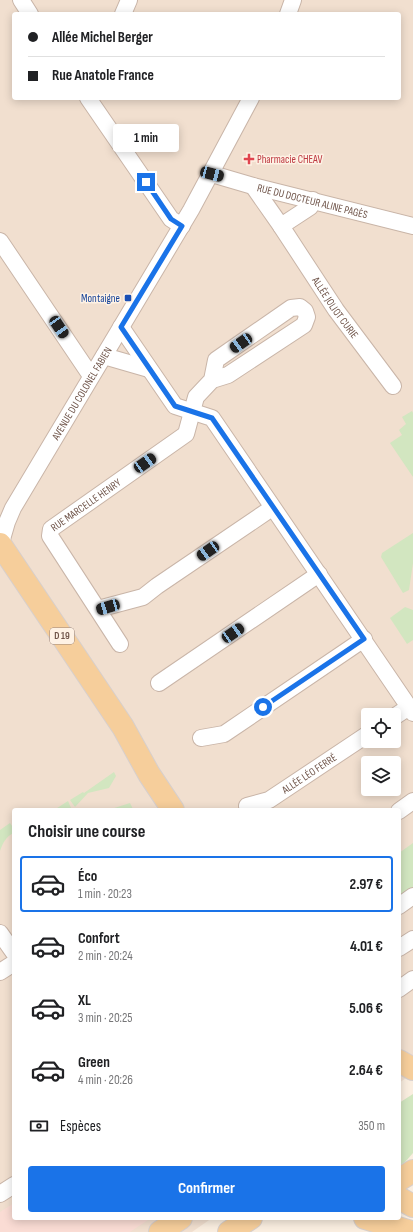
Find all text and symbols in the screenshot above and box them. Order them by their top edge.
text: Allée Michel Berger [52,28,153,47]
text: Rue Anatole France [52,66,154,85]
callout: 1 min [113,124,179,152]
text: 1 min [134,130,158,146]
place label: Pharmacie CHEAV [257,153,322,166]
marker: Pharmacie CHEAV [244,154,254,164]
car [199,165,225,183]
route end [137,173,155,191]
street label: RUE DU DOCTEUR ALINE PAGÈS [256,181,369,221]
street label: ALLÉE JOLIOT CURIE [309,274,361,341]
place label: Montaigne [81,292,120,305]
marker: Montaigne [123,293,133,303]
car [47,314,71,340]
car [228,331,254,355]
street label: AVENUE DU COLONEL FABIEN [48,344,114,443]
car [132,451,158,475]
street label: RUE MARCELLE HENRY [48,475,123,534]
car [195,539,221,563]
car [95,598,121,616]
car [220,621,246,645]
road number: D 19 [50,628,74,644]
route start [254,698,272,716]
map controls [361,708,401,796]
button: locate [361,708,401,748]
street label: ALLÉE LÉO FERRÉ [278,750,339,797]
button: layers [361,756,401,796]
text: Choisir une course [28,821,145,842]
icon: car [30,866,66,902]
text: Éco [78,867,97,886]
text: 2.97 € [350,875,383,894]
text: 1 min · 20:23 [78,886,132,902]
icon: car [30,928,66,964]
text: Confort [78,929,120,948]
text: 4.01 € [350,937,383,956]
text: 2 min · 20:24 [78,948,133,964]
icon: car [30,990,66,1026]
text: XL [78,991,91,1010]
text: 5.06 € [349,999,383,1018]
text: 3 min · 20:25 [78,1010,133,1026]
icon: car [30,1052,66,1088]
text: Green [78,1053,110,1072]
text: 2.64 € [349,1061,383,1080]
text: 4 min · 20:26 [78,1072,133,1088]
icon: cash [28,1115,50,1137]
text: Espèces [60,1117,101,1136]
text: 350 m [358,1118,385,1134]
button: Confirmer [28,1166,385,1212]

